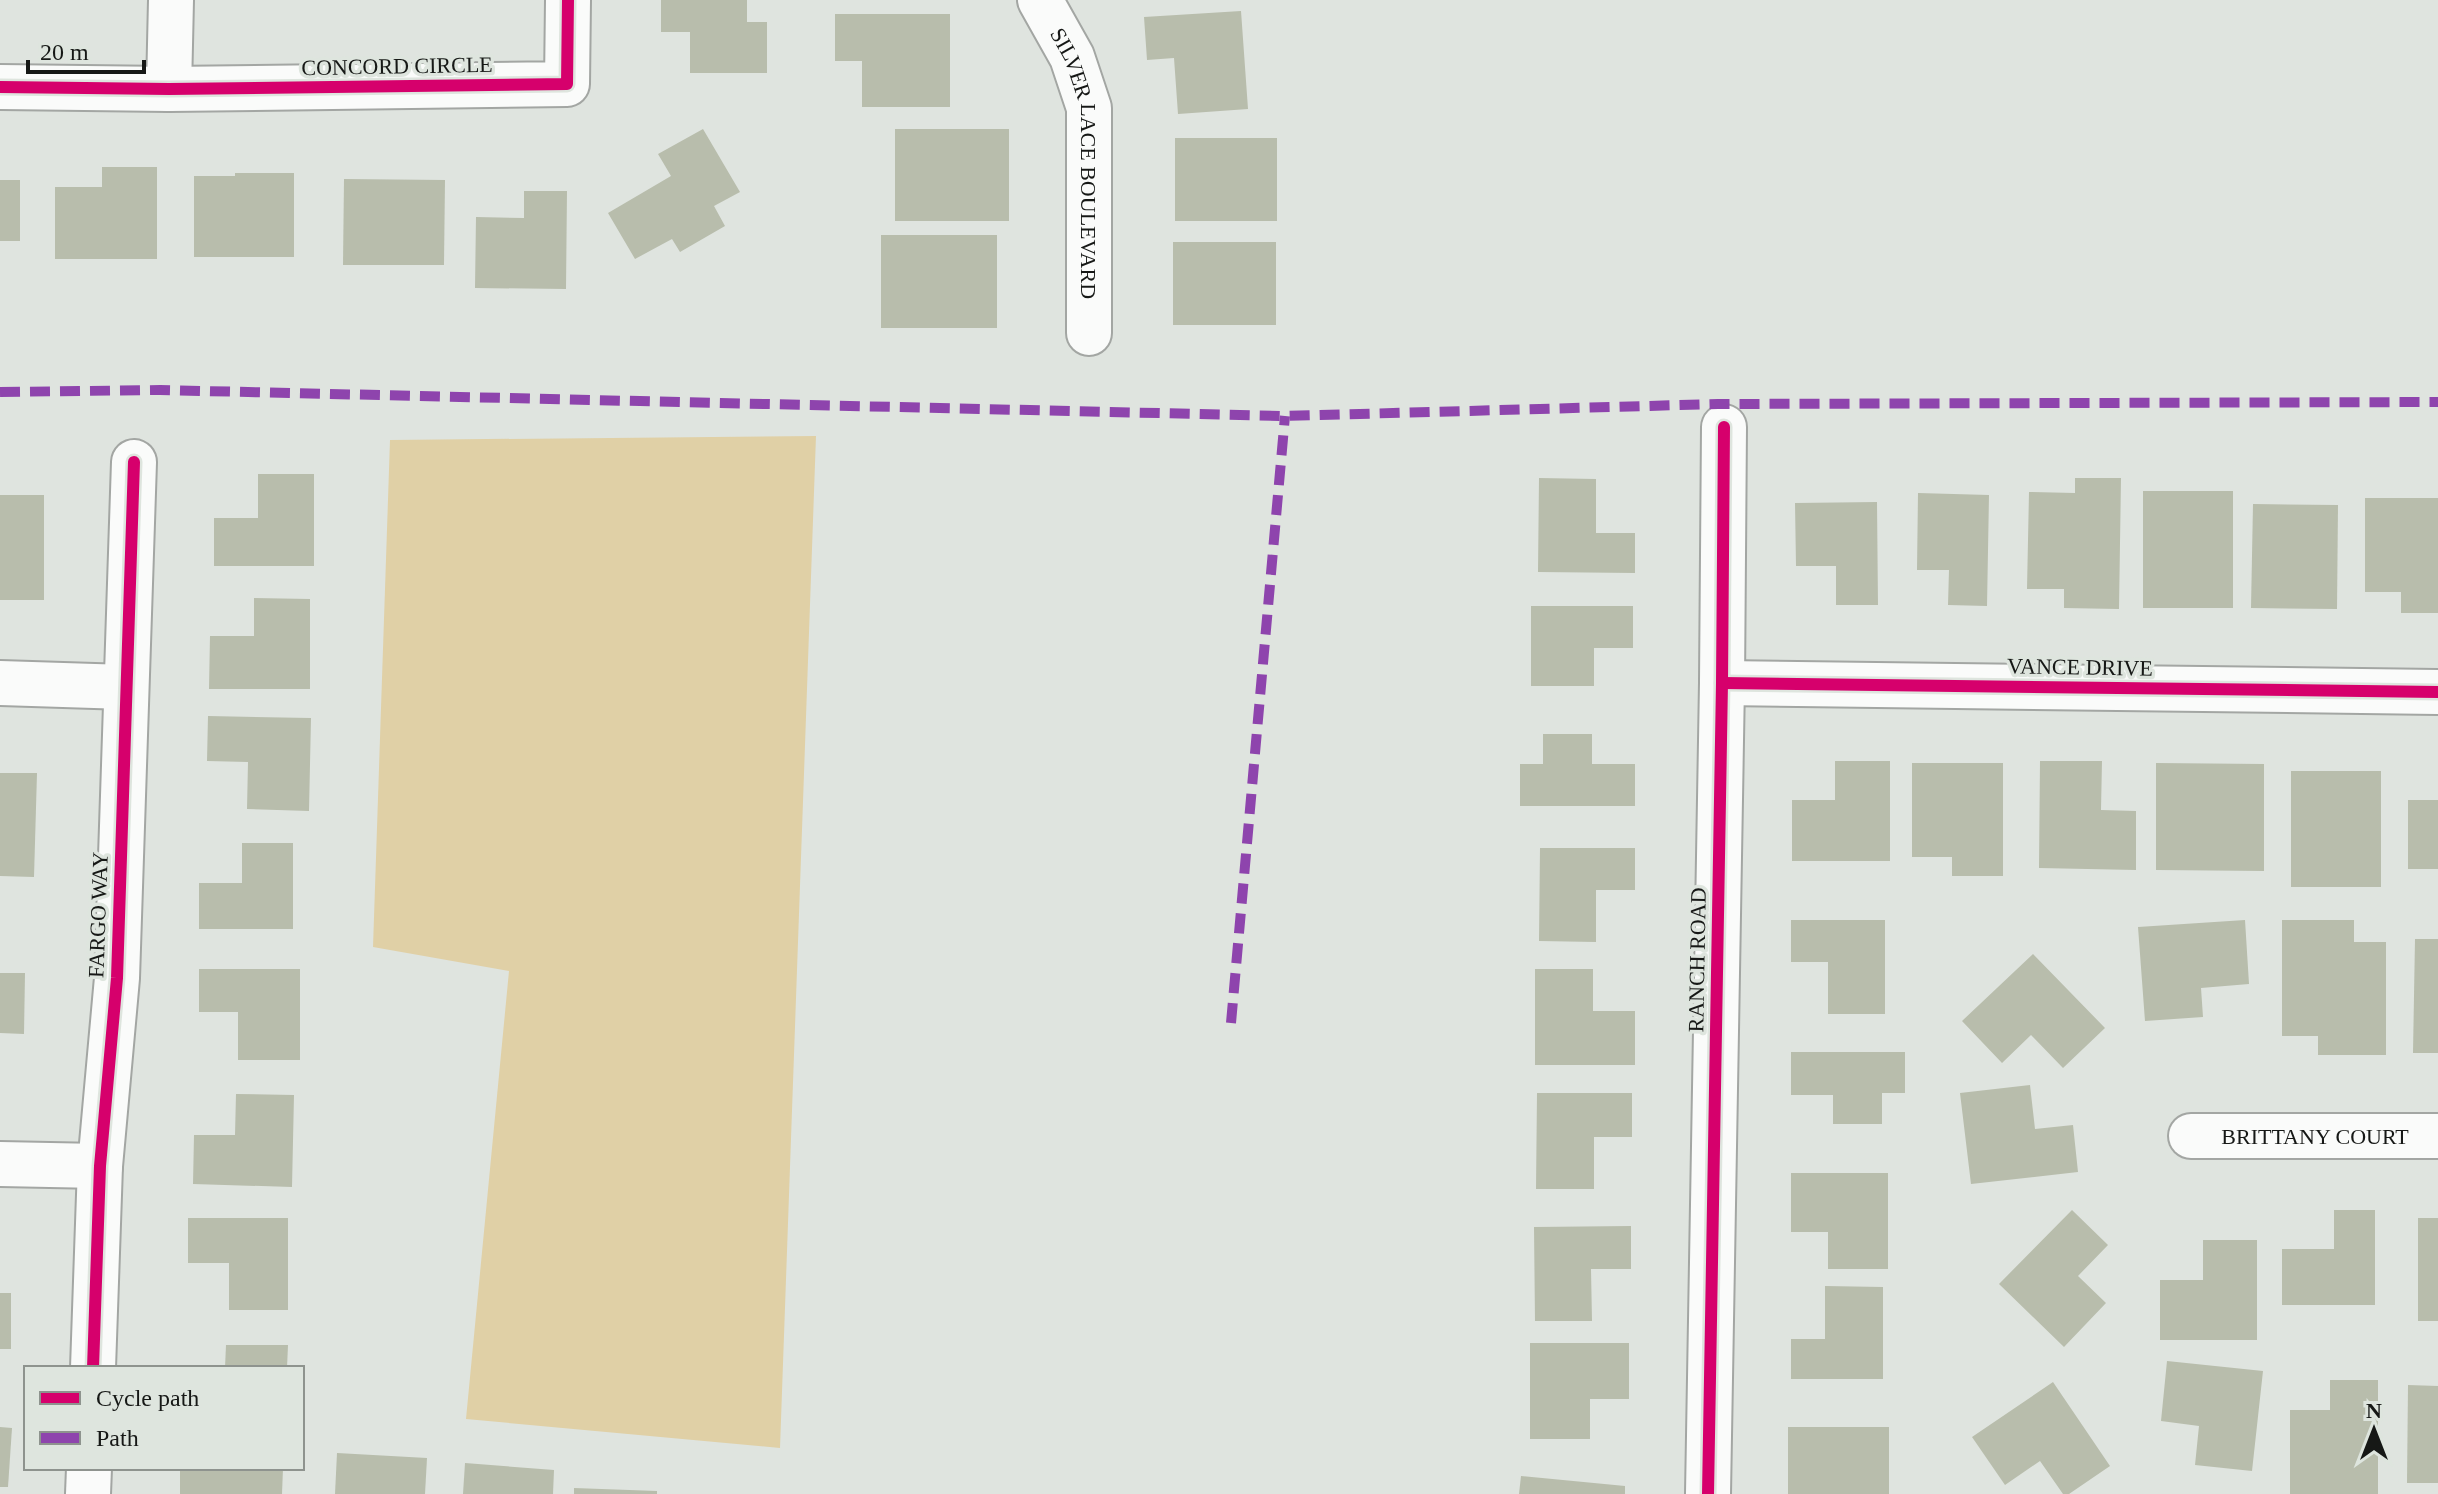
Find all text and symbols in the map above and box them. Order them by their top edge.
street label: SILVER LACE BOULEVARD [1046,23,1102,299]
scale bar [28,24,144,74]
text: 20 m [40,39,89,65]
street label: CONCORD CIRCLE [301,52,493,80]
street label: VANCE DRIVE [2007,653,2153,681]
street label: FARGO WAY [83,851,113,978]
street label: RANCH ROAD [1683,887,1711,1033]
street label: BRITTANY COURT [2221,1124,2409,1149]
legend [24,1366,304,1470]
text: Cycle path [96,1385,199,1411]
north arrow [2334,1390,2414,1470]
text: N [2366,1398,2382,1423]
text: Path [96,1425,139,1451]

